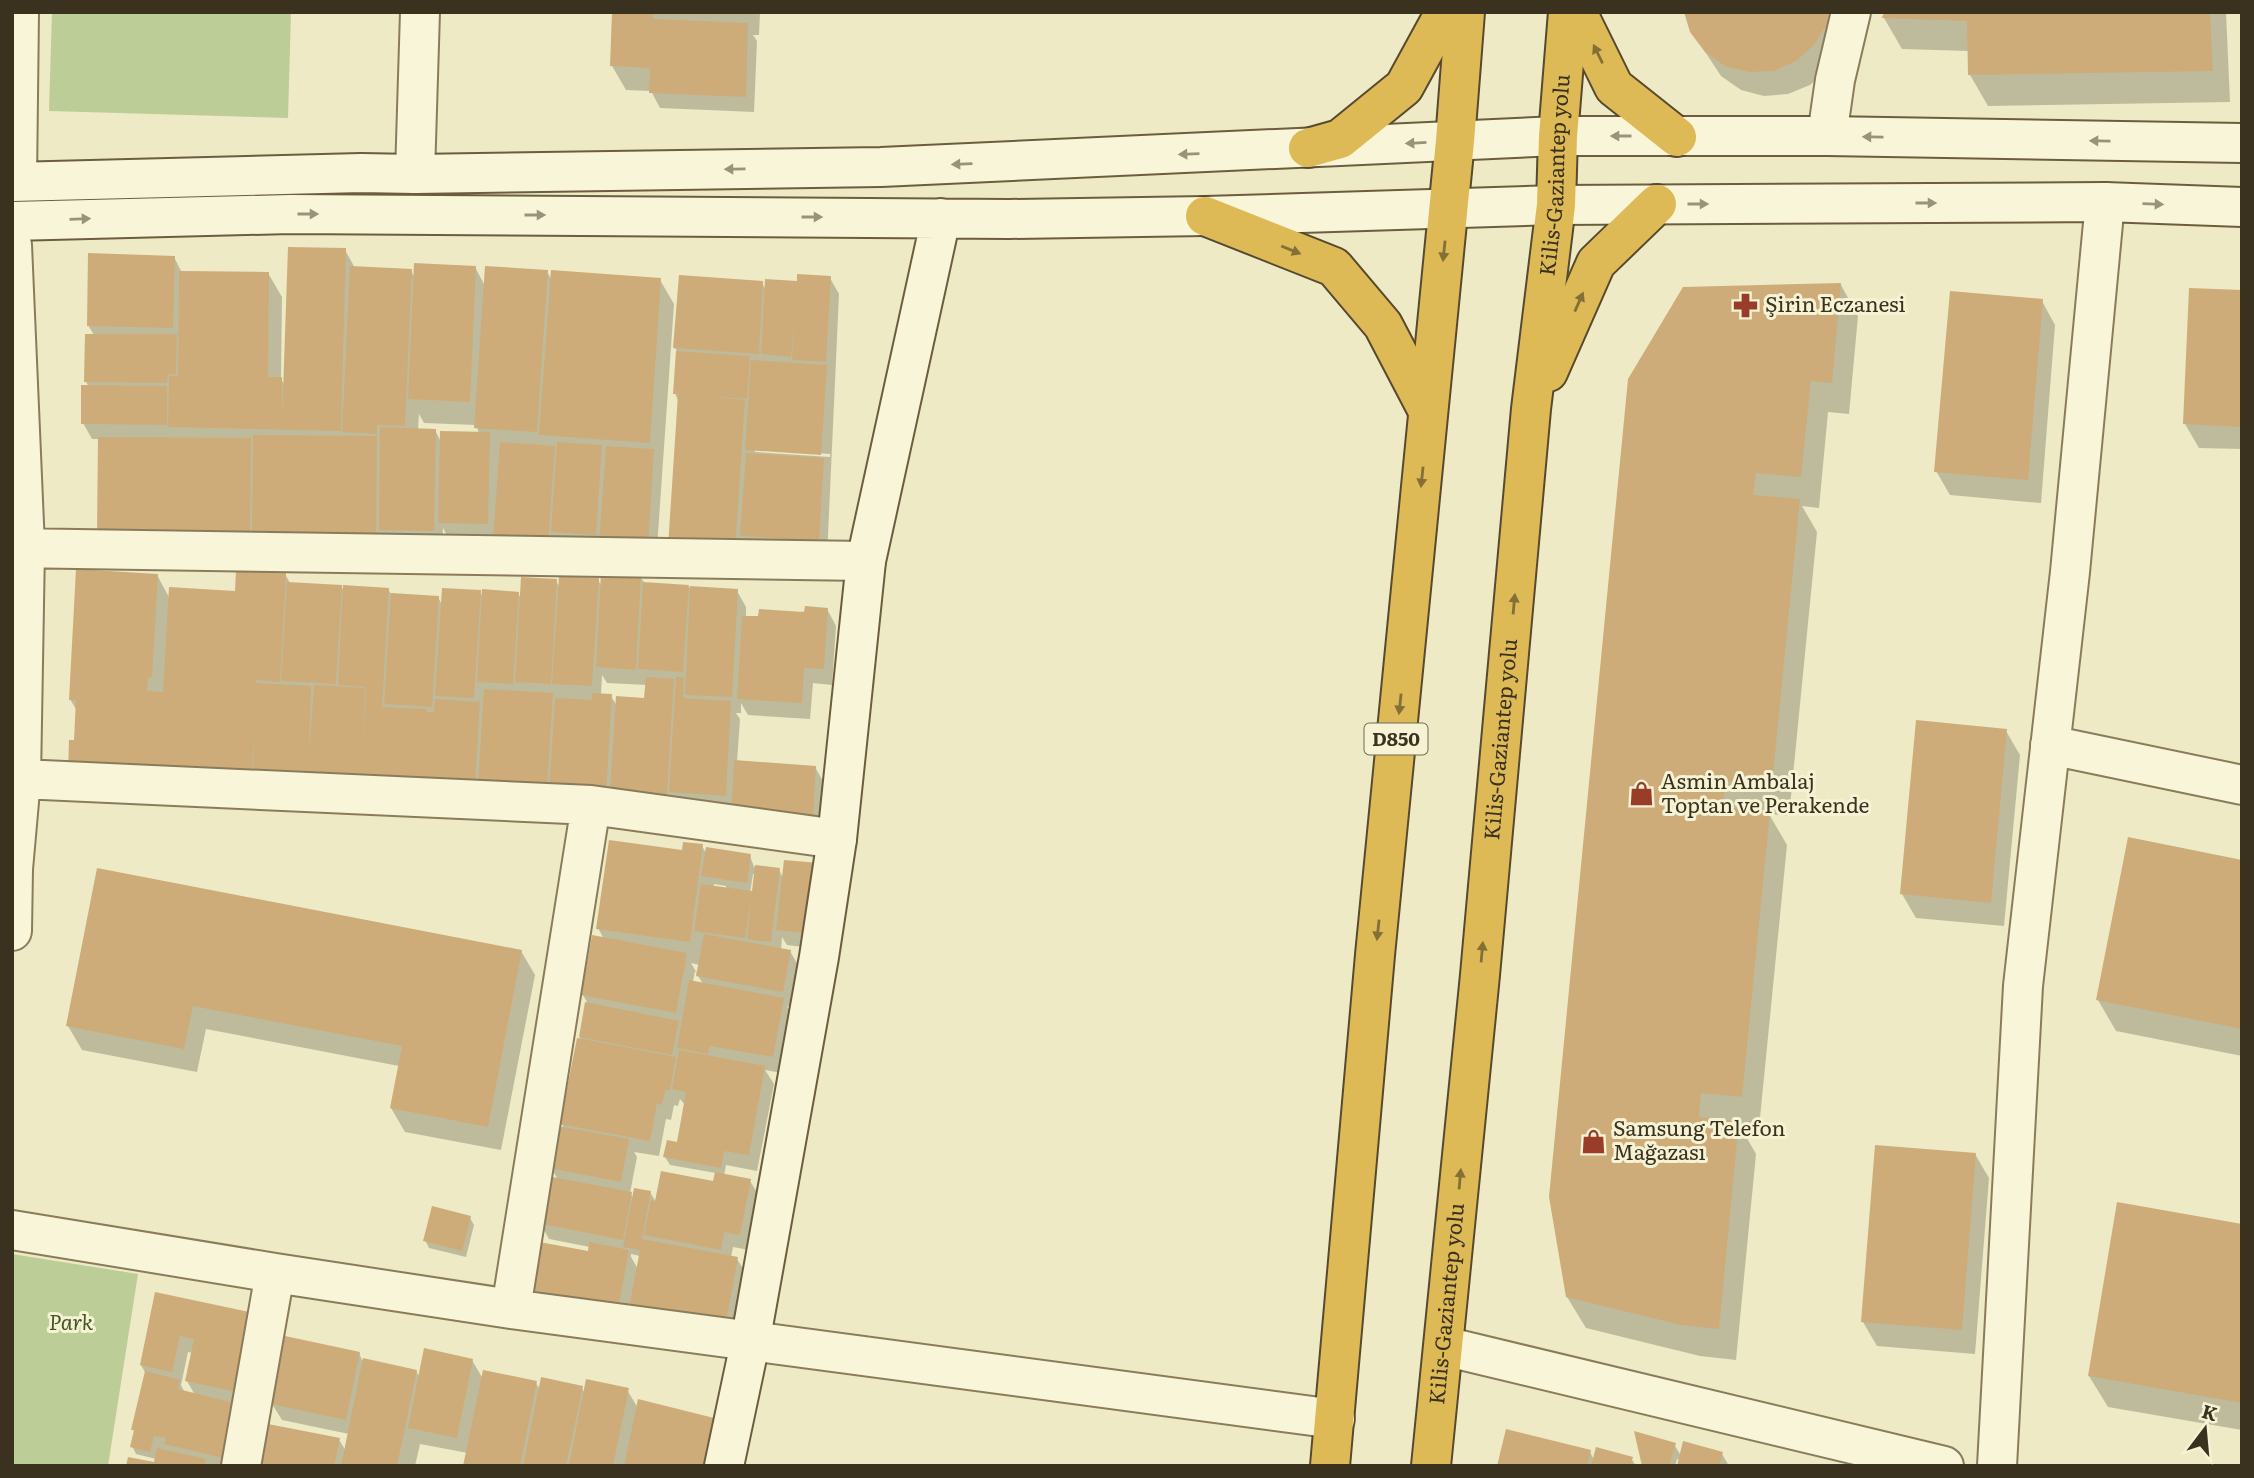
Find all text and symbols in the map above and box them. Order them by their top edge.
one-way arrow [1592,44,1603,64]
street label: Kilis-Gaziantep yolu [1529,73,1576,278]
one-way arrow [1609,130,1631,142]
one-way arrow [1861,131,1883,143]
one-way arrow [2089,135,2111,146]
one-way arrow [1405,138,1427,149]
one-way arrow [1178,148,1200,159]
one-way arrow [951,158,973,169]
one-way arrow [723,163,745,175]
one-way arrow [1915,197,1937,209]
one-way arrow [1687,198,1709,210]
one-way arrow [2142,198,2164,209]
one-way arrow [297,208,319,220]
one-way arrow [525,209,547,221]
one-way arrow [801,211,823,223]
one-way arrow [70,214,92,225]
one-way arrow [1438,240,1449,262]
one-way arrow [1281,244,1302,255]
place label: Şirin Eczanesi [1765,287,1906,318]
pharmacy icon: Şirin Eczanesi [1731,291,1759,319]
one-way arrow [1573,292,1585,312]
one-way arrow [1416,467,1427,489]
one-way arrow [1508,592,1519,614]
street label: Kilis-Gaziantep yolu [1474,637,1523,841]
one-way arrow [1394,693,1405,715]
road number: D850 [1364,724,1428,754]
place label: Asmin Ambalaj Toptan ve Perakende [1661,764,1870,819]
shop icon: Asmin Ambalaj Toptan ve Perakende [1627,780,1655,808]
one-way arrow [1372,920,1383,942]
one-way arrow [1477,941,1488,963]
place label: Samsung Telefon Mağazası [1613,1111,1785,1166]
shop icon: Samsung Telefon Mağazası [1579,1127,1607,1155]
one-way arrow [1455,1167,1466,1189]
street label: Kilis-Gaziantep yolu [1419,1201,1470,1406]
park label: Park [49,1305,94,1336]
north arrow [2170,1394,2240,1464]
text: K [2199,1396,2221,1427]

